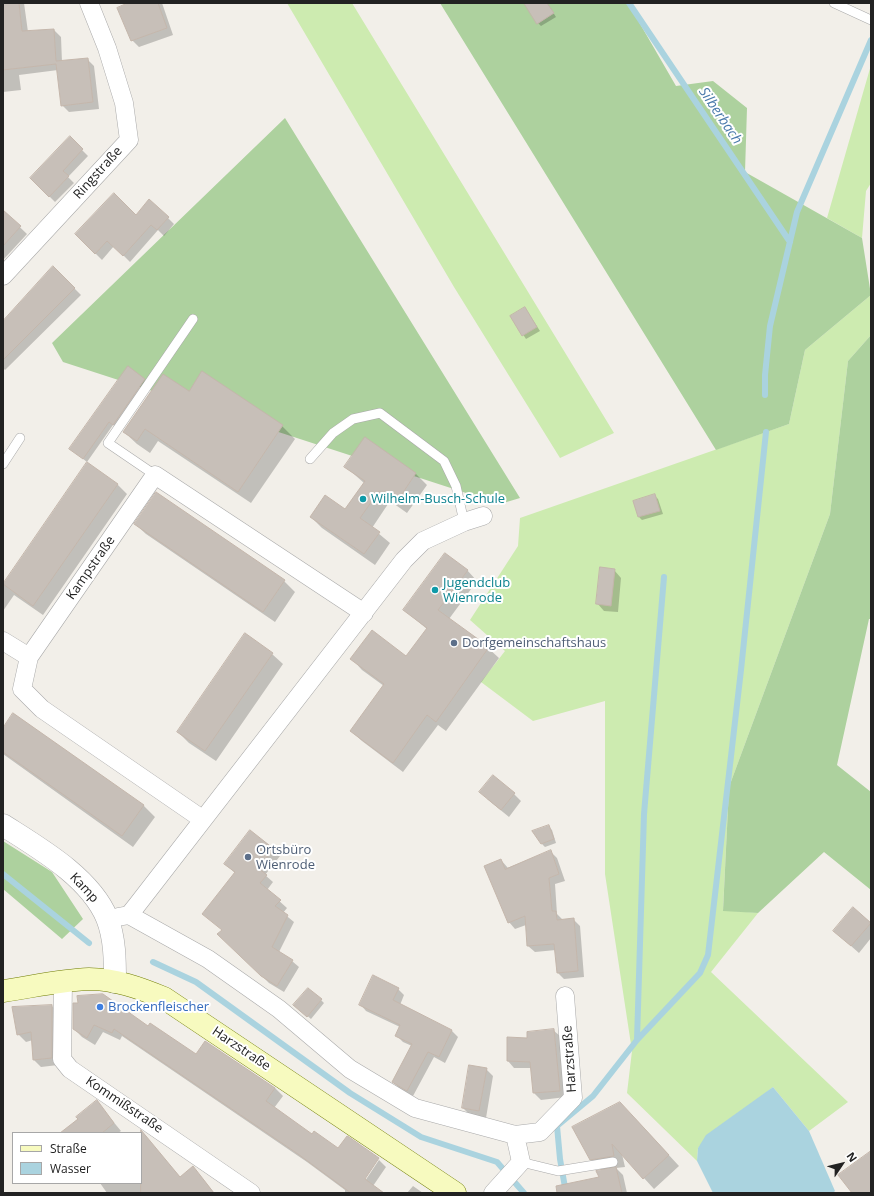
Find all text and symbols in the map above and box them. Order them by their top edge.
water label: Silberbach [695,84,745,148]
street label: Ringstraße [70,144,126,202]
place label: Wilhelm-Busch-Schule [371,491,505,507]
marker: Wilhelm-Busch-Schule [358,494,368,504]
street label: Kampstraße [63,533,119,603]
place label: Jugendclub Wienrode [443,575,510,606]
marker: Jugendclub Wienrode [430,585,440,595]
place label: Dorfgemeinschaftshaus [462,635,606,651]
marker: Dorfgemeinschaftshaus [449,638,459,648]
place label: Ortsbüro Wienrode [256,842,315,873]
marker: Ortsbüro Wienrode [243,852,253,862]
street label: Kamp [66,870,102,906]
place label: Brockenfleischer [108,999,209,1015]
marker: Brockenfleischer [95,1002,105,1012]
street label: Harzstraße [209,1024,273,1074]
street label: Harzstraße [560,1025,580,1093]
street label: Kommißstraße [82,1073,166,1137]
legend [12,1132,142,1184]
text: Straße [50,1140,87,1157]
north arrow [822,1144,862,1184]
text: N [844,1149,861,1165]
text: Wasser [50,1160,91,1177]

